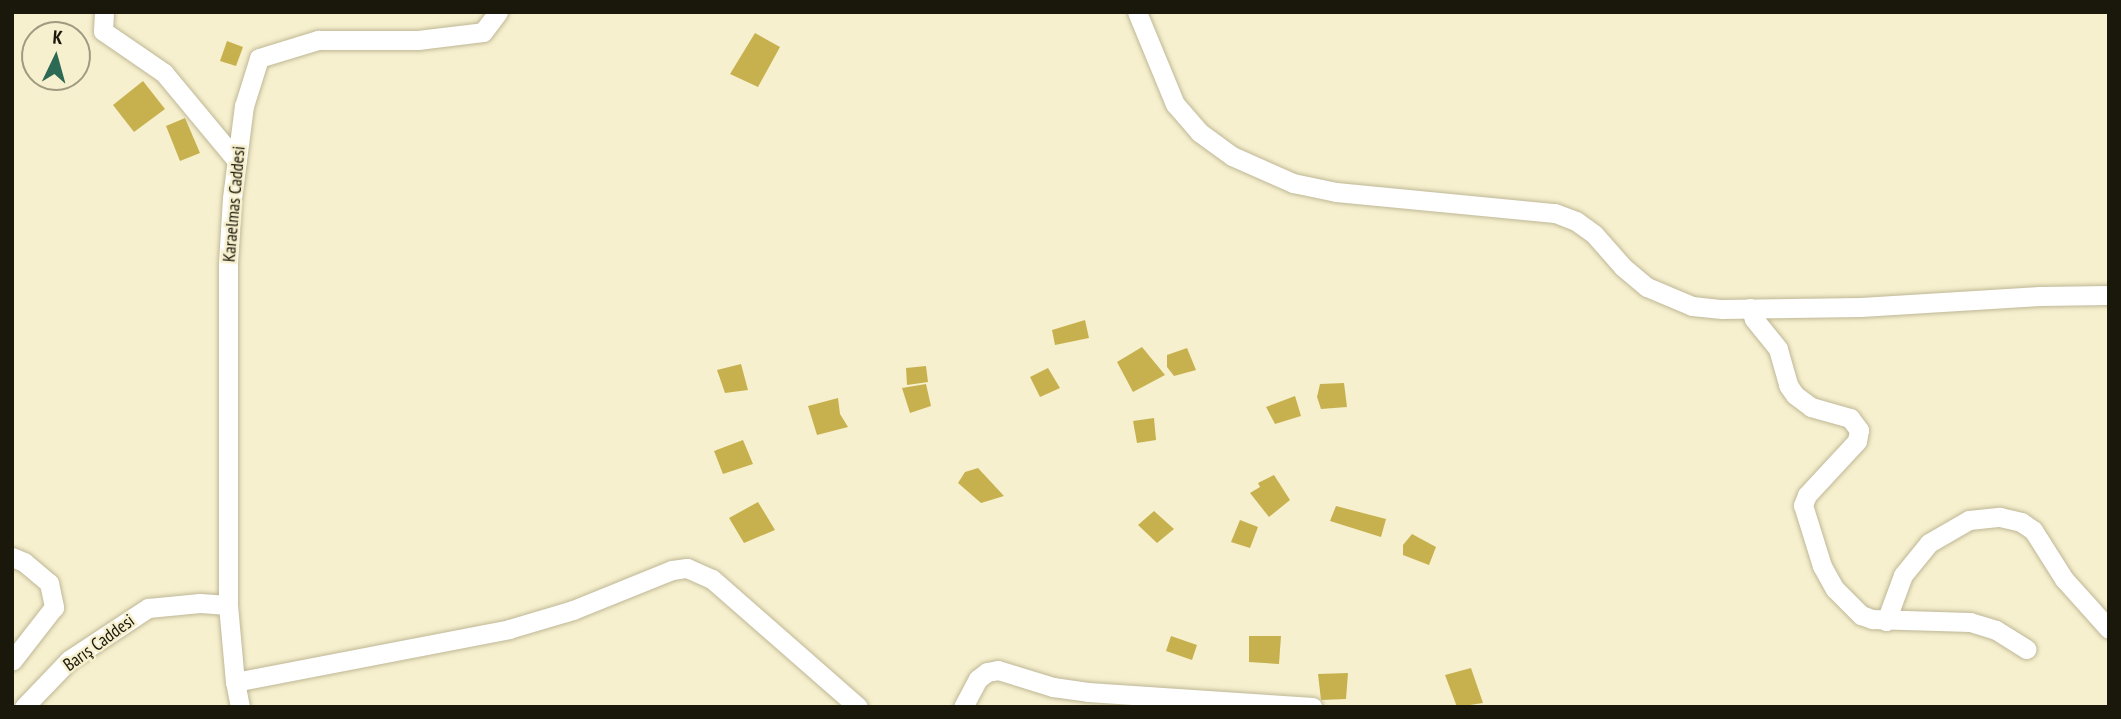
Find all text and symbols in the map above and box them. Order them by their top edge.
north arrow [21,21,91,91]
text: K [52,25,64,49]
street label: Karaelmas Caddesi [218,145,250,263]
street label: Barış Caddesi [59,610,139,676]

